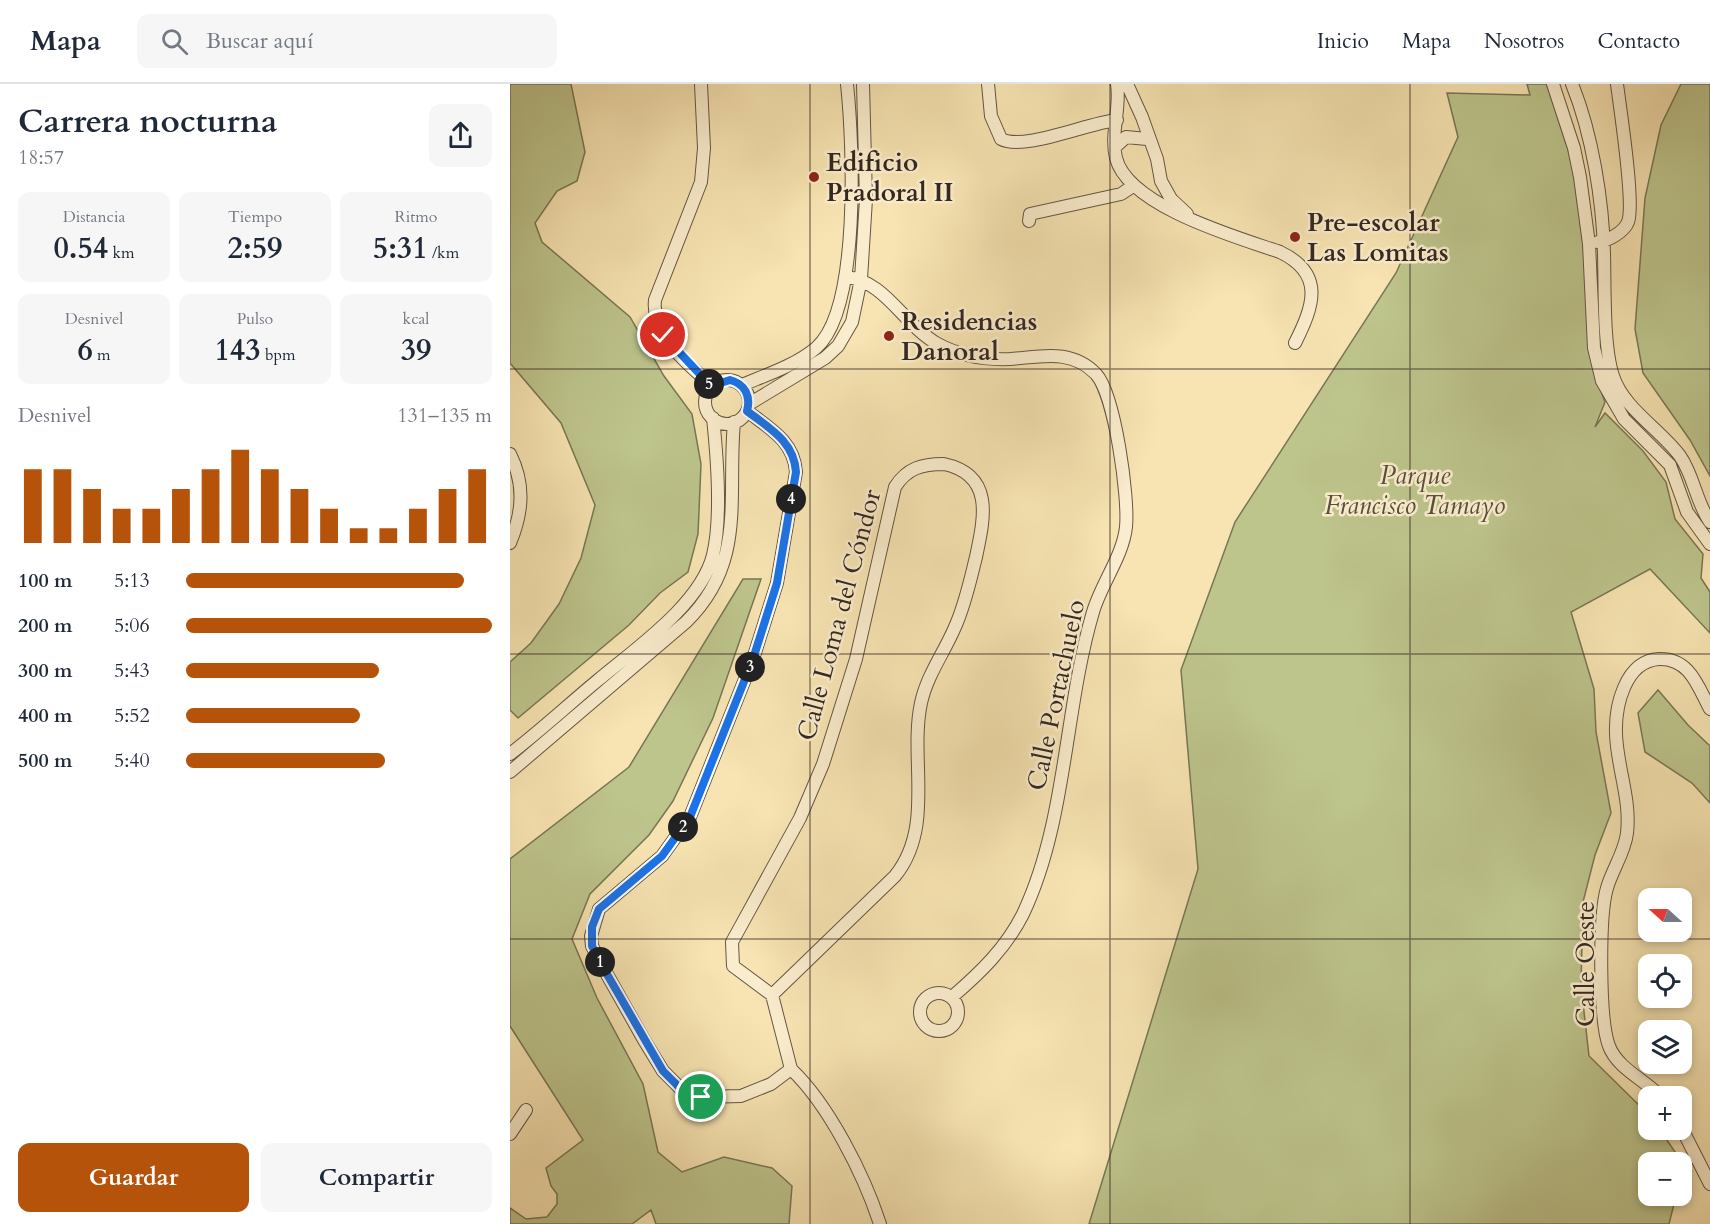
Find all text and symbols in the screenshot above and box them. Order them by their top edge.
search box [137,14,557,68]
text: Mapa [30,22,101,60]
icon: search [158,25,191,58]
text: Buscar aquí [206,26,313,56]
text: Inicio [1317,27,1369,56]
text: Mapa [1402,27,1451,56]
text: Nosotros [1484,27,1564,56]
text: Contacto [1597,27,1680,56]
text: Carrera nocturna [18,99,277,144]
button: share [429,104,492,167]
text: 18:57 [18,144,64,171]
place label: Edificio Pradoral II [826,145,954,210]
marker: Edificio Pradoral II [807,170,821,184]
place label: Pre-escolar Las Lomitas [1307,205,1449,270]
text: Distancia [63,206,125,228]
text: Tiempo [228,206,282,228]
text: Ritmo [395,206,437,228]
text: 0.54 [53,228,108,269]
text: 2:59 [228,228,282,269]
text: 5:31 [373,228,428,269]
marker: Pre-escolar Las Lomitas [1288,230,1302,244]
text: km [108,242,135,264]
text: /km [428,242,459,264]
place label: Residencias Danoral [901,304,1037,369]
text: Desnivel [65,308,123,330]
text: Pulso [237,308,273,330]
text: kcal [403,308,429,330]
pin [637,309,688,360]
icon: check [646,318,679,351]
marker: Residencias Danoral [882,329,896,343]
text: 6 [77,330,93,371]
text: 143 [214,330,261,371]
text: 39 [401,330,431,371]
text: m [93,344,111,366]
text: bpm [261,344,296,366]
pin: 5 [694,369,724,399]
text: 5 [705,373,713,395]
text: Desnivel [18,402,91,429]
text: 131–135 m [397,402,492,429]
park label: Parque Francisco Tamayo [1325,458,1505,523]
pin: 4 [776,484,806,514]
street label: Calle Loma del Cóndor [789,485,889,744]
text: 4 [787,488,795,510]
text: 100 m [18,567,73,594]
text: 5:13 [114,567,150,594]
street label: Calle Portachuelo [1019,596,1093,794]
text: 200 m [18,612,73,639]
text: 5:06 [114,612,150,639]
pin: 3 [735,652,765,682]
text: 3 [746,656,754,678]
text: 300 m [18,657,73,684]
text: 5:43 [114,657,150,684]
text: 400 m [18,702,73,729]
text: 5:52 [114,702,150,729]
text: 500 m [18,747,73,774]
text: 5:40 [114,747,150,774]
pin: 2 [668,812,698,842]
text: 2 [679,816,687,838]
north arrow [1638,888,1692,942]
map controls [1638,888,1692,1206]
street label: Calle Oeste [1568,901,1603,1027]
pin: 1 [585,947,615,977]
text: 1 [596,951,604,973]
button: locate [1638,954,1692,1008]
button: layers [1638,1020,1692,1074]
pin [675,1071,726,1122]
icon: arrive [684,1080,717,1113]
button: + [1638,1086,1692,1140]
button: Guardar [18,1143,249,1212]
button: Compartir [261,1143,492,1212]
button: − [1638,1152,1692,1206]

